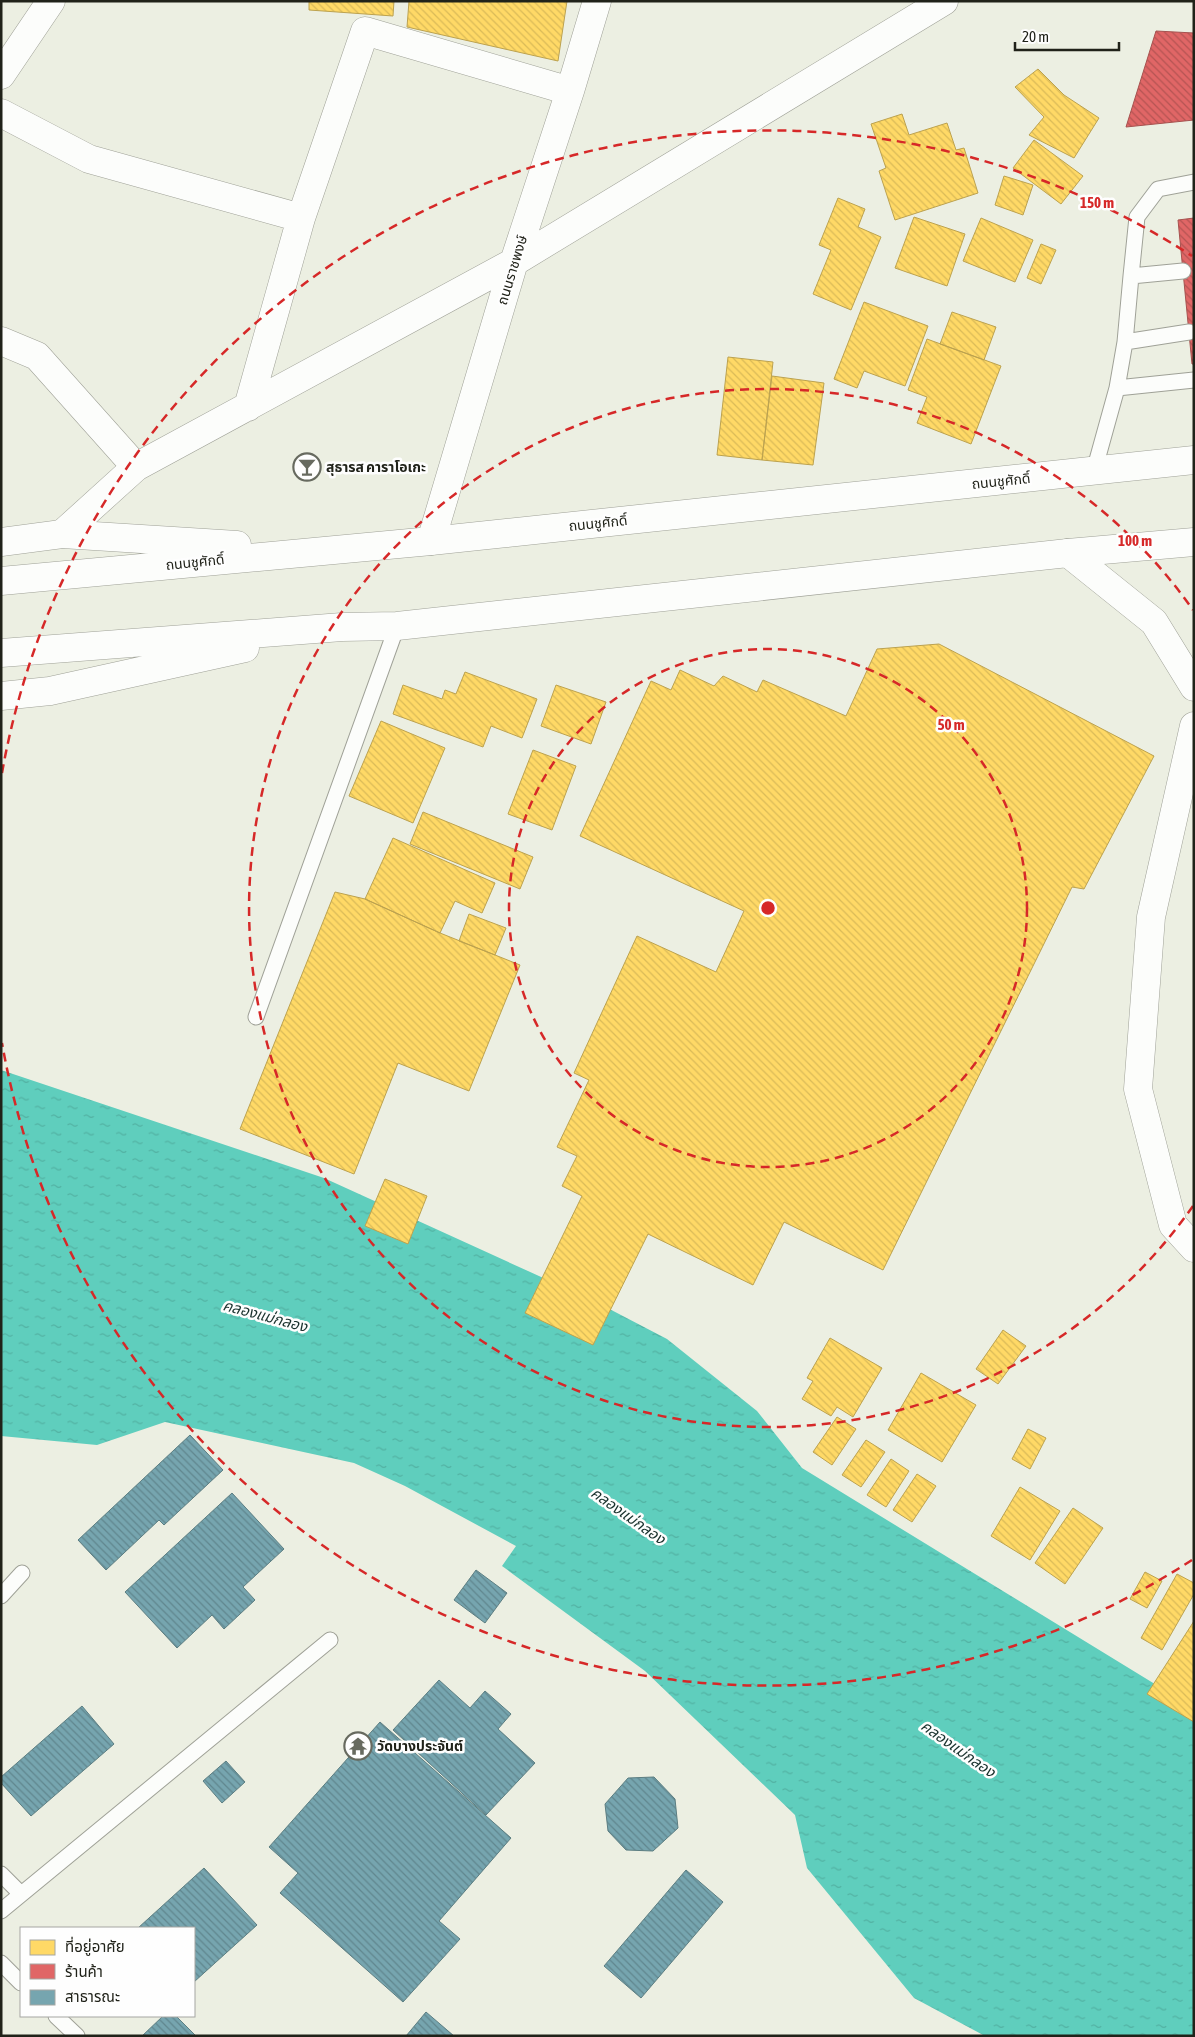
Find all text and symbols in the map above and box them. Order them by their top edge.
scale bar [1015,20,1119,52]
text: 20 m [1022,28,1049,45]
text: 150 m [1080,194,1114,211]
street label: ถนนราชพงษ์ [494,233,530,307]
bar icon: สุธารส คาราโอเกะ [292,452,322,482]
place label: สุธารส คาราโอเกะ [326,459,426,476]
street label: ถนนชูศักดิ์ [971,470,1031,493]
street label: ถนนชูศักดิ์ [568,512,628,535]
text: 100 m [1118,532,1152,549]
street label: ถนนชูศักดิ์ [165,551,225,574]
text: 50 m [938,716,965,733]
centre of rings [759,899,777,917]
water label: คลองแม่กลอง [221,1296,310,1335]
water label: คลองแม่กลอง [588,1484,669,1548]
water label: คลองแม่กลอง [918,1717,999,1781]
temple icon: วัดบางประจันต์ [343,1731,373,1761]
place label: วัดบางประจันต์ [377,1738,463,1754]
legend [20,1927,195,2017]
text: ที่อยู่อาศัย [65,1936,125,1956]
text: ร้านค้า [65,1963,103,1980]
text: สาธารณะ [65,1988,120,2005]

